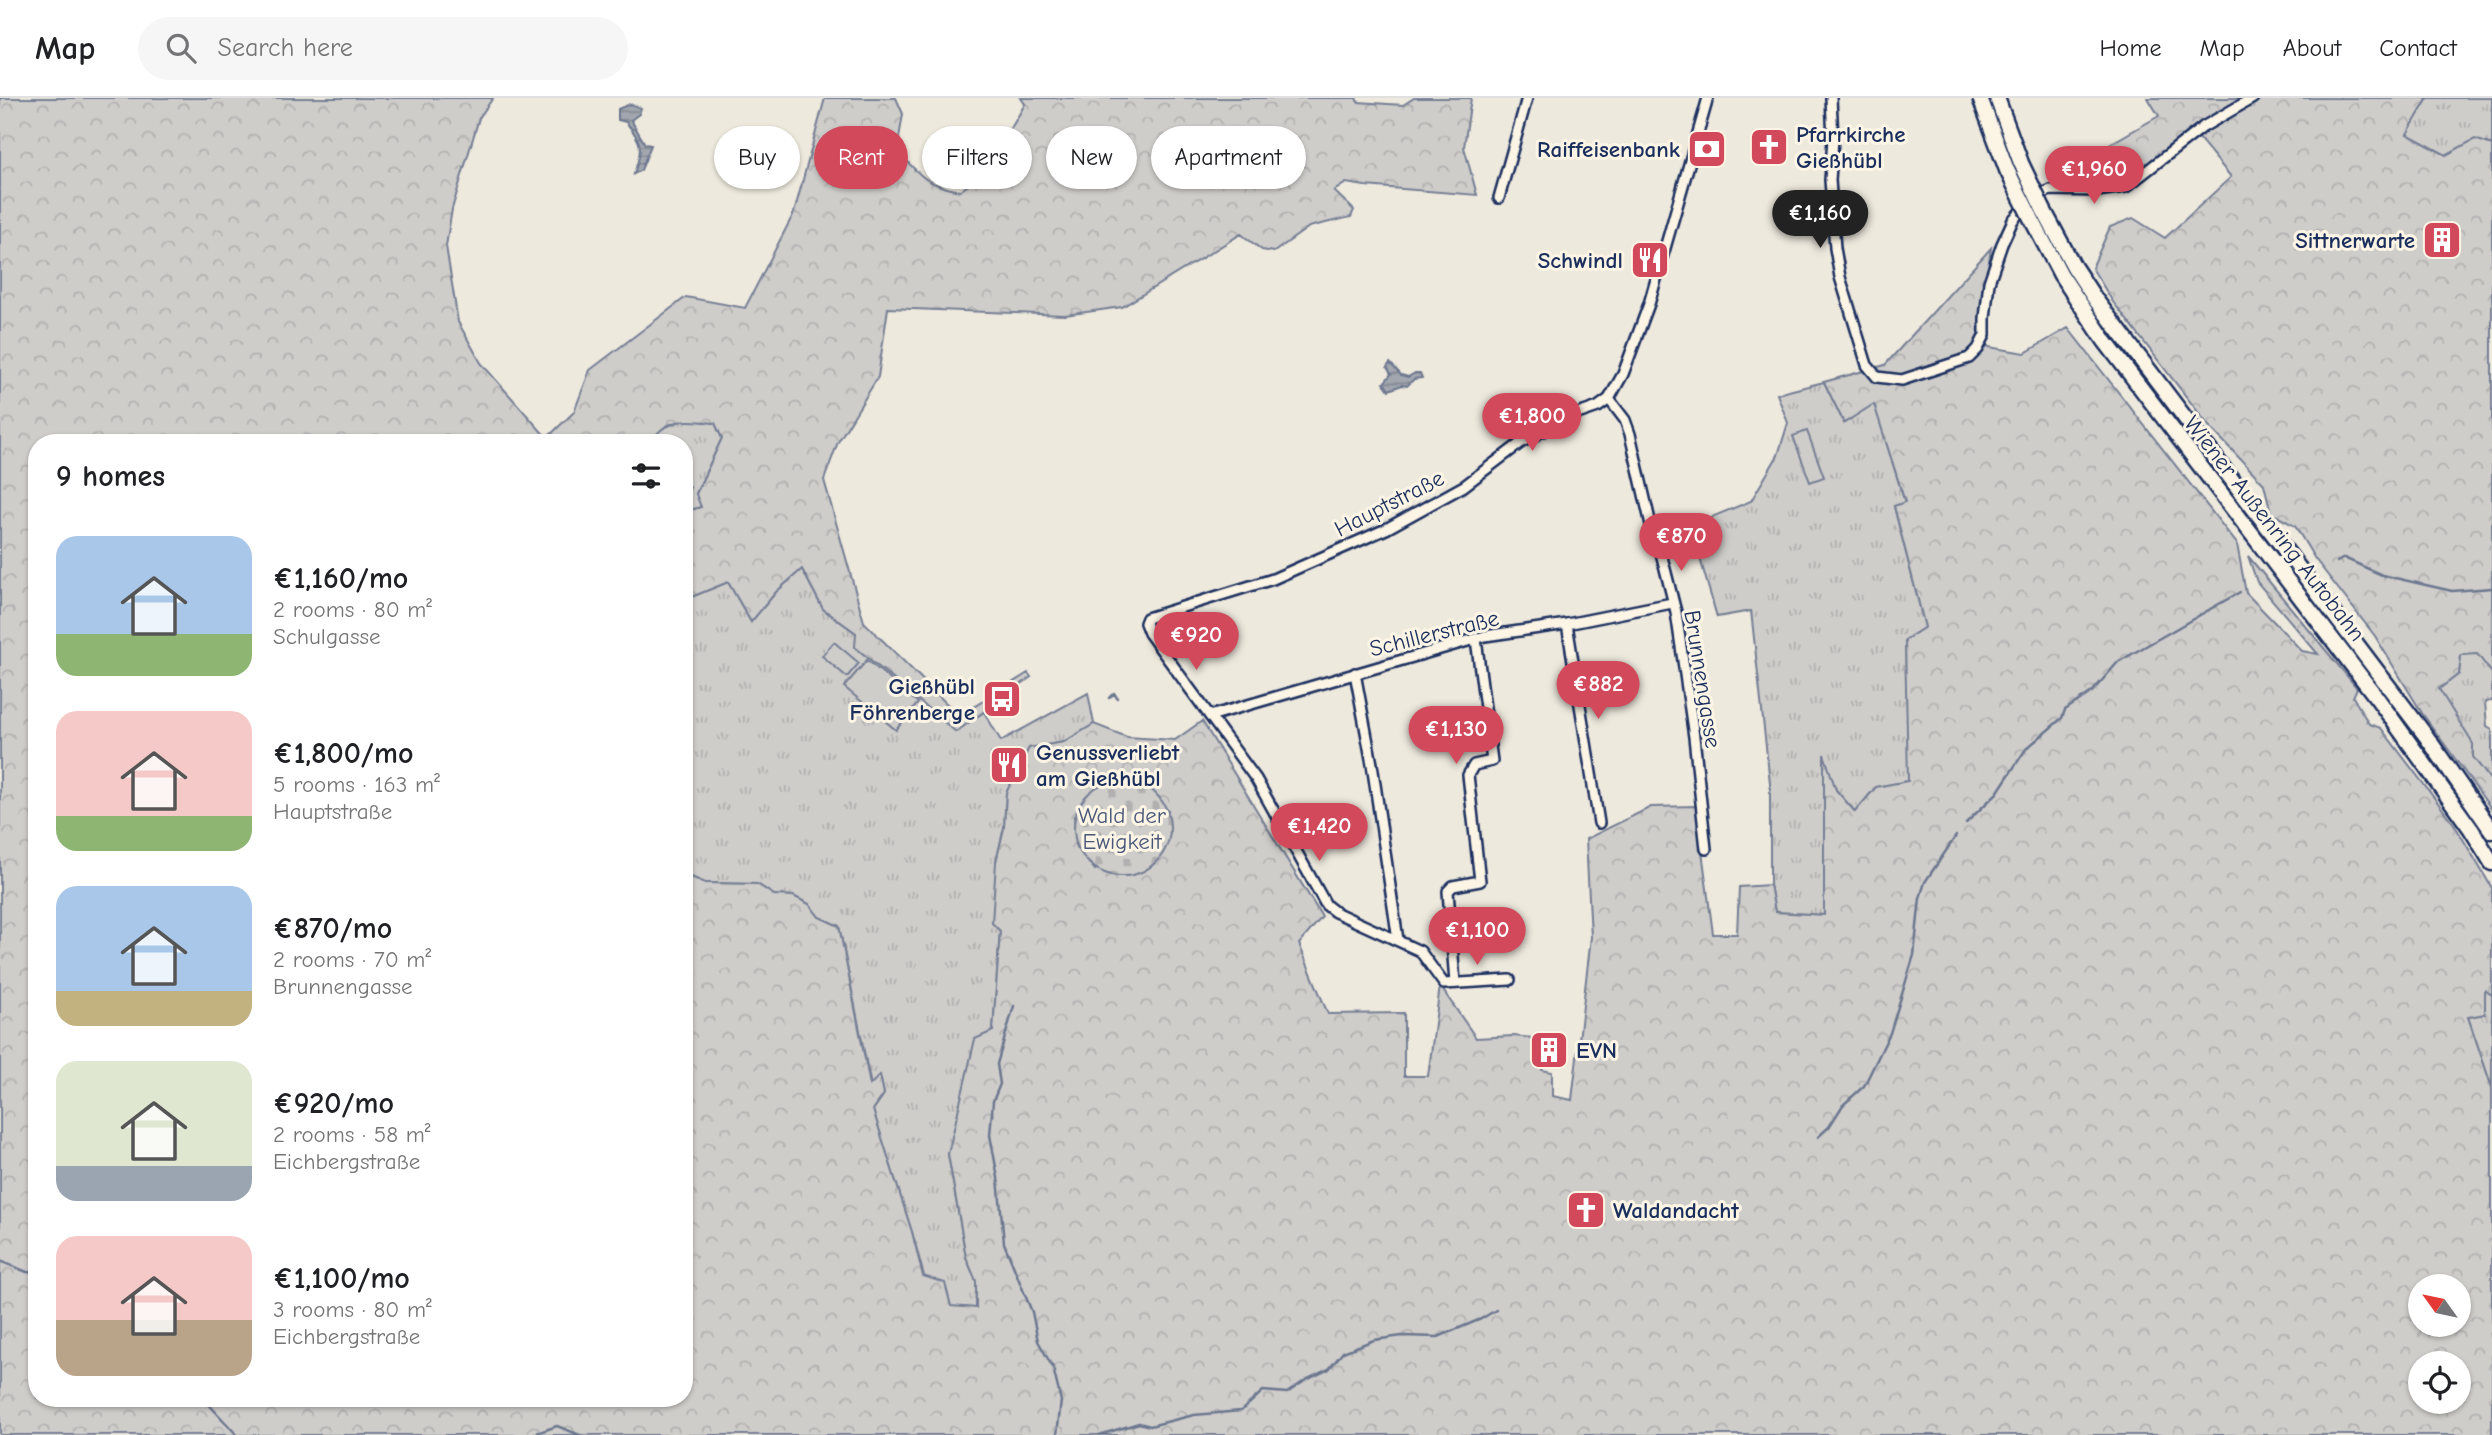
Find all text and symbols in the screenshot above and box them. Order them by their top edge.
search box [138,17,628,80]
text: Map [35,29,96,67]
icon: search [162,29,200,67]
text: Search here [218,33,353,63]
text: Home [2100,34,2161,62]
text: Map [2199,34,2245,62]
text: About [2283,34,2341,62]
text: Contact [2379,34,2457,62]
place label: Pfarrkirche Gießhübl [1796,121,1905,174]
chip: Buy [714,126,800,189]
chip: Rent [814,126,908,189]
chip: Filters [922,126,1032,189]
chip: New [1046,126,1137,189]
chip: Apartment [1151,126,1306,189]
church icon: Pfarrkirche Gießhübl [1748,126,1790,168]
bank icon: Raiffeisenbank [1686,128,1728,170]
place label: Raiffeisenbank [1537,136,1680,163]
pin: €1,960 [2037,146,2151,206]
text: €1,960 [2061,155,2127,182]
pin: €1,160 [1763,190,1877,250]
text: €1,160 [1788,199,1852,226]
building icon: Sittnerwarte [2421,219,2463,261]
place label: Sittnerwarte [2295,227,2415,254]
restaurant icon: Schwindl [1629,239,1671,281]
place label: Schwindl [1538,247,1623,274]
pin: €1,800 [1475,394,1589,453]
text: €1,800 [1498,402,1566,429]
street label: Wiener Außenring Autobahn [2178,410,2371,646]
icon: filters [627,457,665,495]
text: 9 homes [56,459,165,494]
street label: Hauptstraße [1330,464,1448,543]
pin: €870 [1640,514,1722,573]
text: €870 [1655,522,1707,549]
text: €1,160/mo [273,561,408,596]
icon: home [112,564,196,648]
text: 2 rooms · 80 m² [273,596,432,623]
street label: Schillerstraße [1367,604,1502,663]
street label: Brunnengasse [1678,608,1727,750]
pin: €920 [1155,612,1237,672]
text: €920 [1170,621,1222,648]
text: Schulgasse [273,623,381,650]
pin: €882 [1557,662,1639,721]
text: €882 [1573,670,1623,697]
place label: Gießhübl Föhrenberge [849,673,975,726]
bus stop icon: Gießhübl Föhrenberge [981,678,1023,720]
pin: €1,130 [1399,706,1513,766]
text: €1,130 [1425,715,1487,742]
text: €1,800/mo [273,736,413,771]
icon: home [112,739,196,823]
place label: Genussverliebt am Gießhübl [1036,739,1180,792]
restaurant icon: Genussverliebt am Gießhübl [988,744,1030,786]
text: 5 rooms · 163 m² [273,771,440,798]
text: Hauptstraße [273,798,392,825]
park label: Wald der Ewigkeit [1078,802,1167,855]
pin: €1,420 [1262,804,1376,863]
text: €1,420 [1287,812,1351,839]
pin: €1,100 [1420,908,1534,967]
text: €870/mo [273,911,392,946]
icon: home [112,914,196,998]
text: €1,100 [1445,916,1509,943]
text: 2 rooms · 70 m² [273,946,431,973]
text: Brunnengasse [273,973,412,1000]
building icon: EVN [1528,1029,1570,1071]
place label: EVN [1576,1037,1617,1064]
text: €920/mo [273,1086,394,1121]
icon: home [112,1089,196,1173]
text: 2 rooms · 58 m² [273,1121,431,1148]
text: Eichbergstraße [273,1148,420,1175]
church icon: Waldandacht [1565,1189,1607,1231]
place label: Waldandacht [1613,1197,1739,1224]
text: €1,100/mo [273,1261,410,1296]
icon: home [112,1264,196,1348]
north arrow [2408,1274,2471,1337]
map controls [2408,1274,2471,1414]
text: 3 rooms · 80 m² [273,1296,432,1323]
text: Eichbergstraße [273,1323,420,1350]
button: locate [2408,1351,2471,1414]

